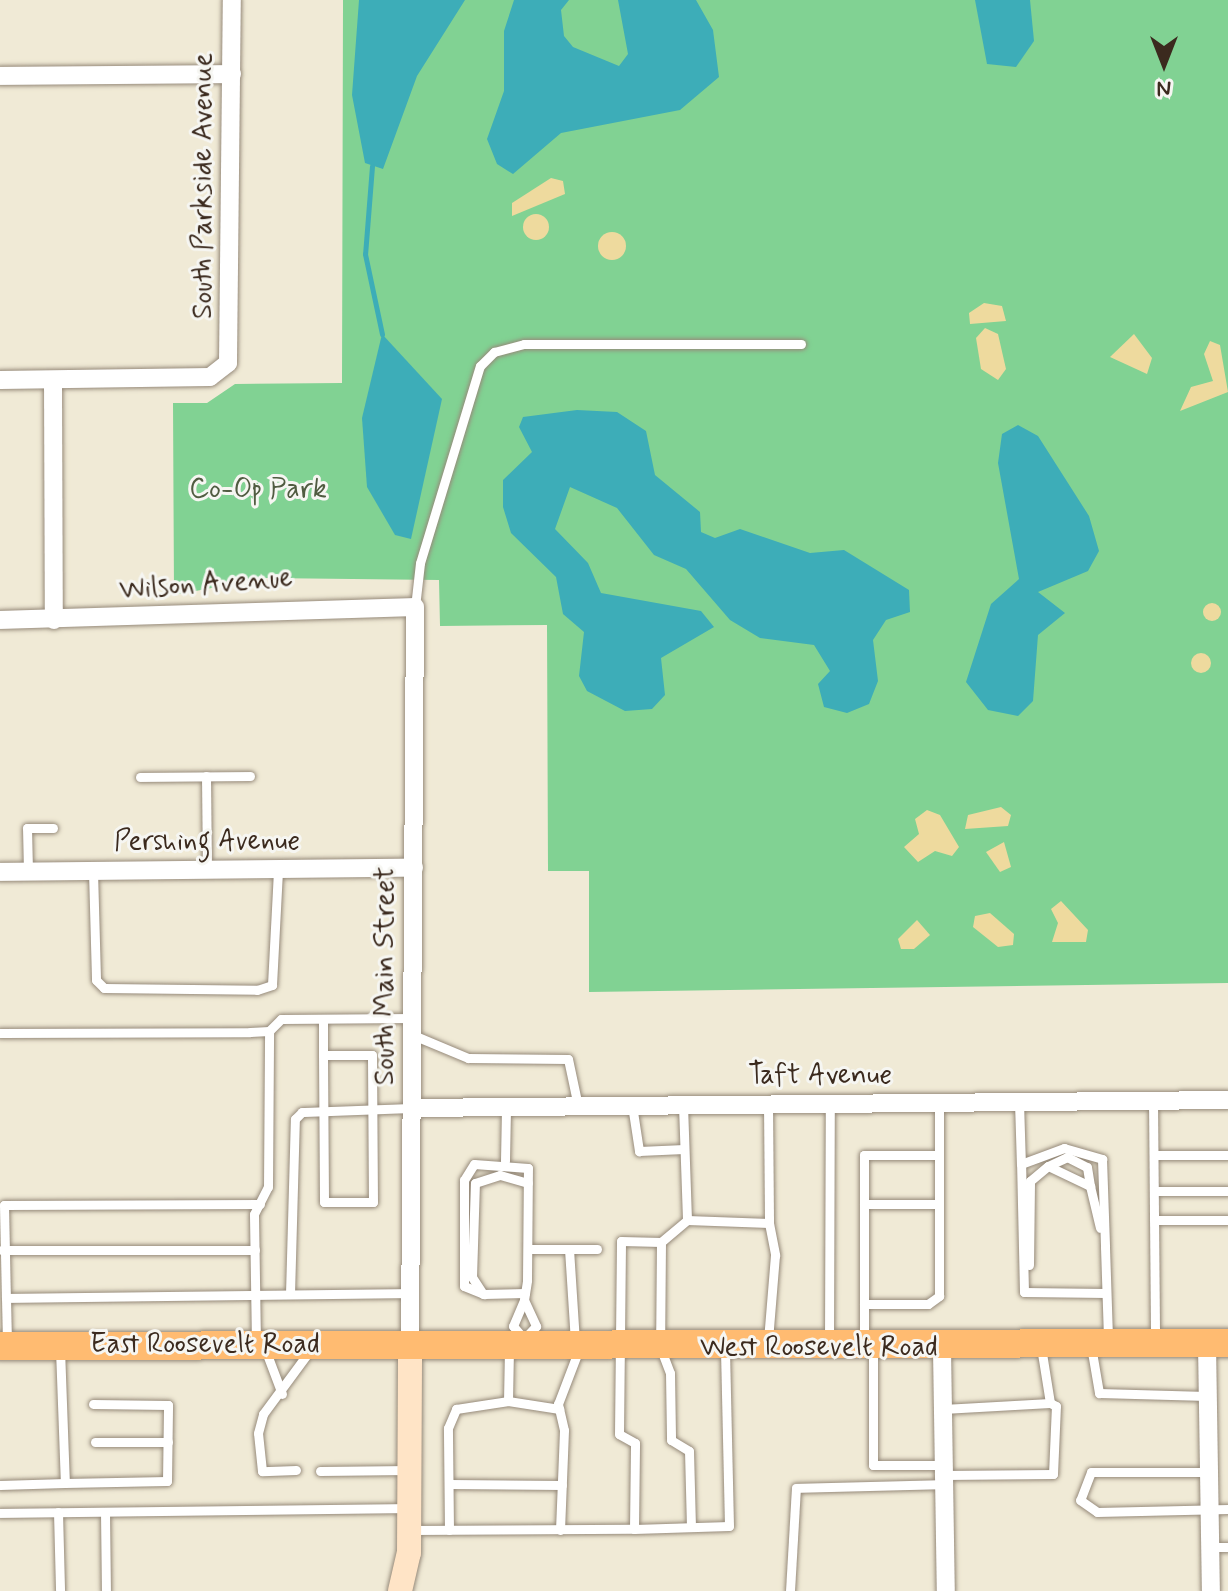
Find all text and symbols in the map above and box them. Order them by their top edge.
north arrow [1124,24,1204,104]
street label: South Parkside Avenue [187,53,221,319]
text: N [1157,74,1171,102]
park label: Co-Op Park [190,473,326,507]
street label: Wilson Avenue [120,562,292,608]
street label: Pershing Avenue [111,825,303,859]
street label: South Main Street [369,867,403,1085]
street label: Taft Avenue [746,1059,894,1093]
street label: East Roosevelt Road [91,1328,319,1362]
street label: West Roosevelt Road [701,1331,937,1365]

